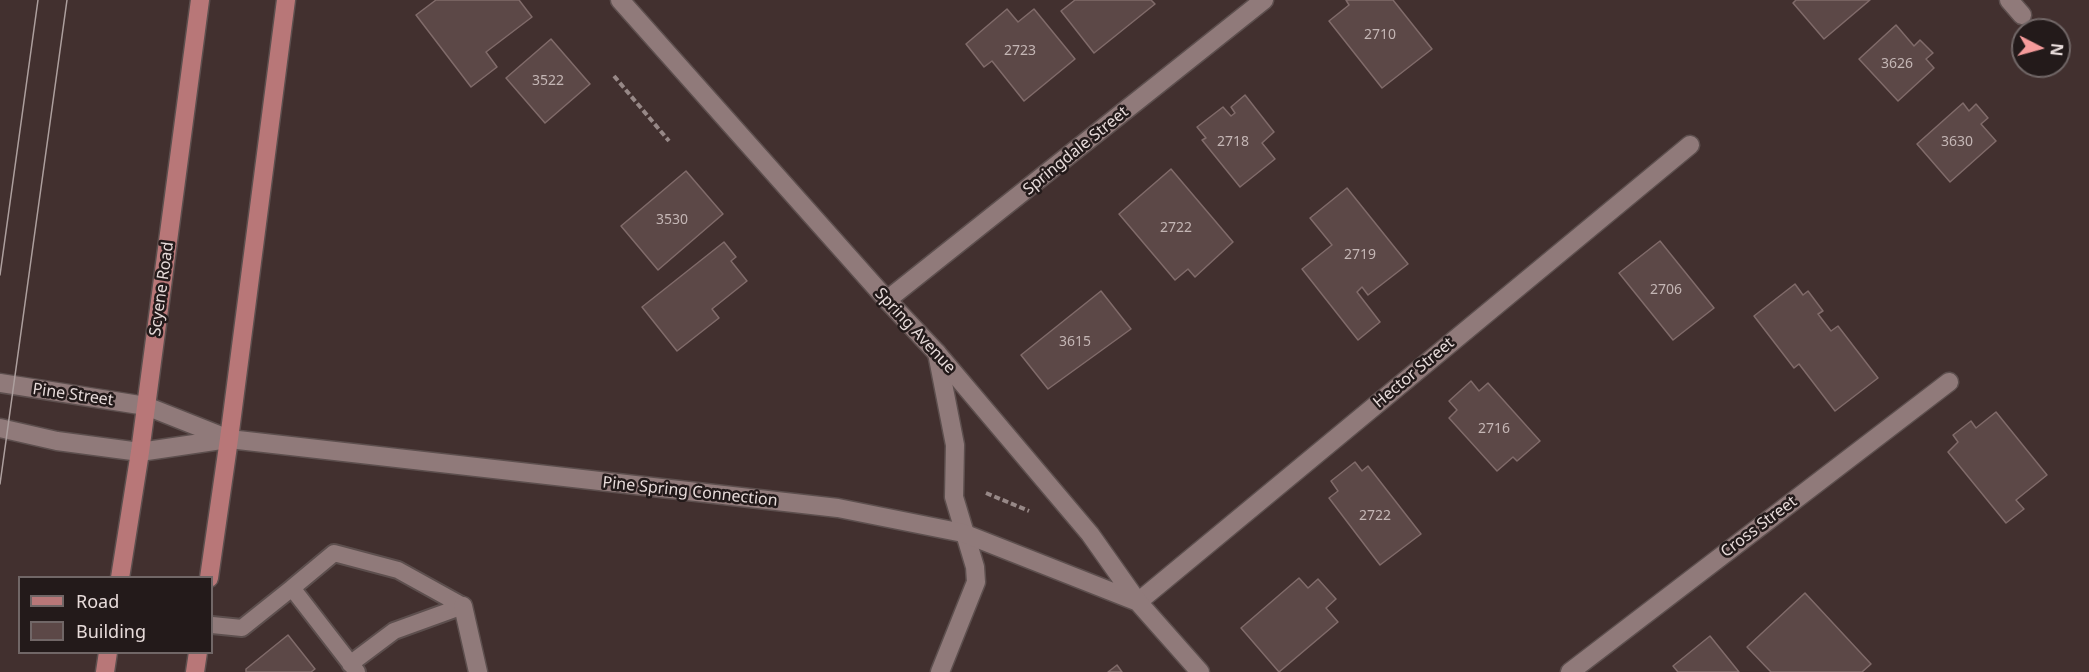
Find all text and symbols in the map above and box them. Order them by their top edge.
north arrow [2011,18,2071,78]
house number: 2710 [1364,27,1396,43]
text: N [2045,42,2069,57]
house number: 2723 [1004,43,1036,59]
house number: 3626 [1881,56,1913,72]
house number: 3522 [532,73,564,89]
street label: Springdale Street [1019,103,1133,199]
house number: 2718 [1217,134,1249,150]
house number: 3630 [1941,134,1973,150]
house number: 3530 [656,212,688,228]
house number: 2722 [1160,220,1192,236]
street label: Scyene Road [146,241,178,337]
house number: 2719 [1344,247,1376,263]
house number: 2706 [1650,282,1682,298]
street label: Spring Avenue [871,284,959,378]
house number: 3615 [1059,334,1091,350]
street label: Hector Street [1370,334,1458,412]
street label: Pine Street [31,380,115,410]
house number: 2716 [1478,421,1510,437]
street label: Pine Spring Connection [602,473,778,511]
street label: Cross Street [1717,492,1801,562]
house number: 2722 [1359,508,1391,524]
legend [18,576,213,654]
text: Road [76,589,119,613]
text: Building [76,619,146,643]

